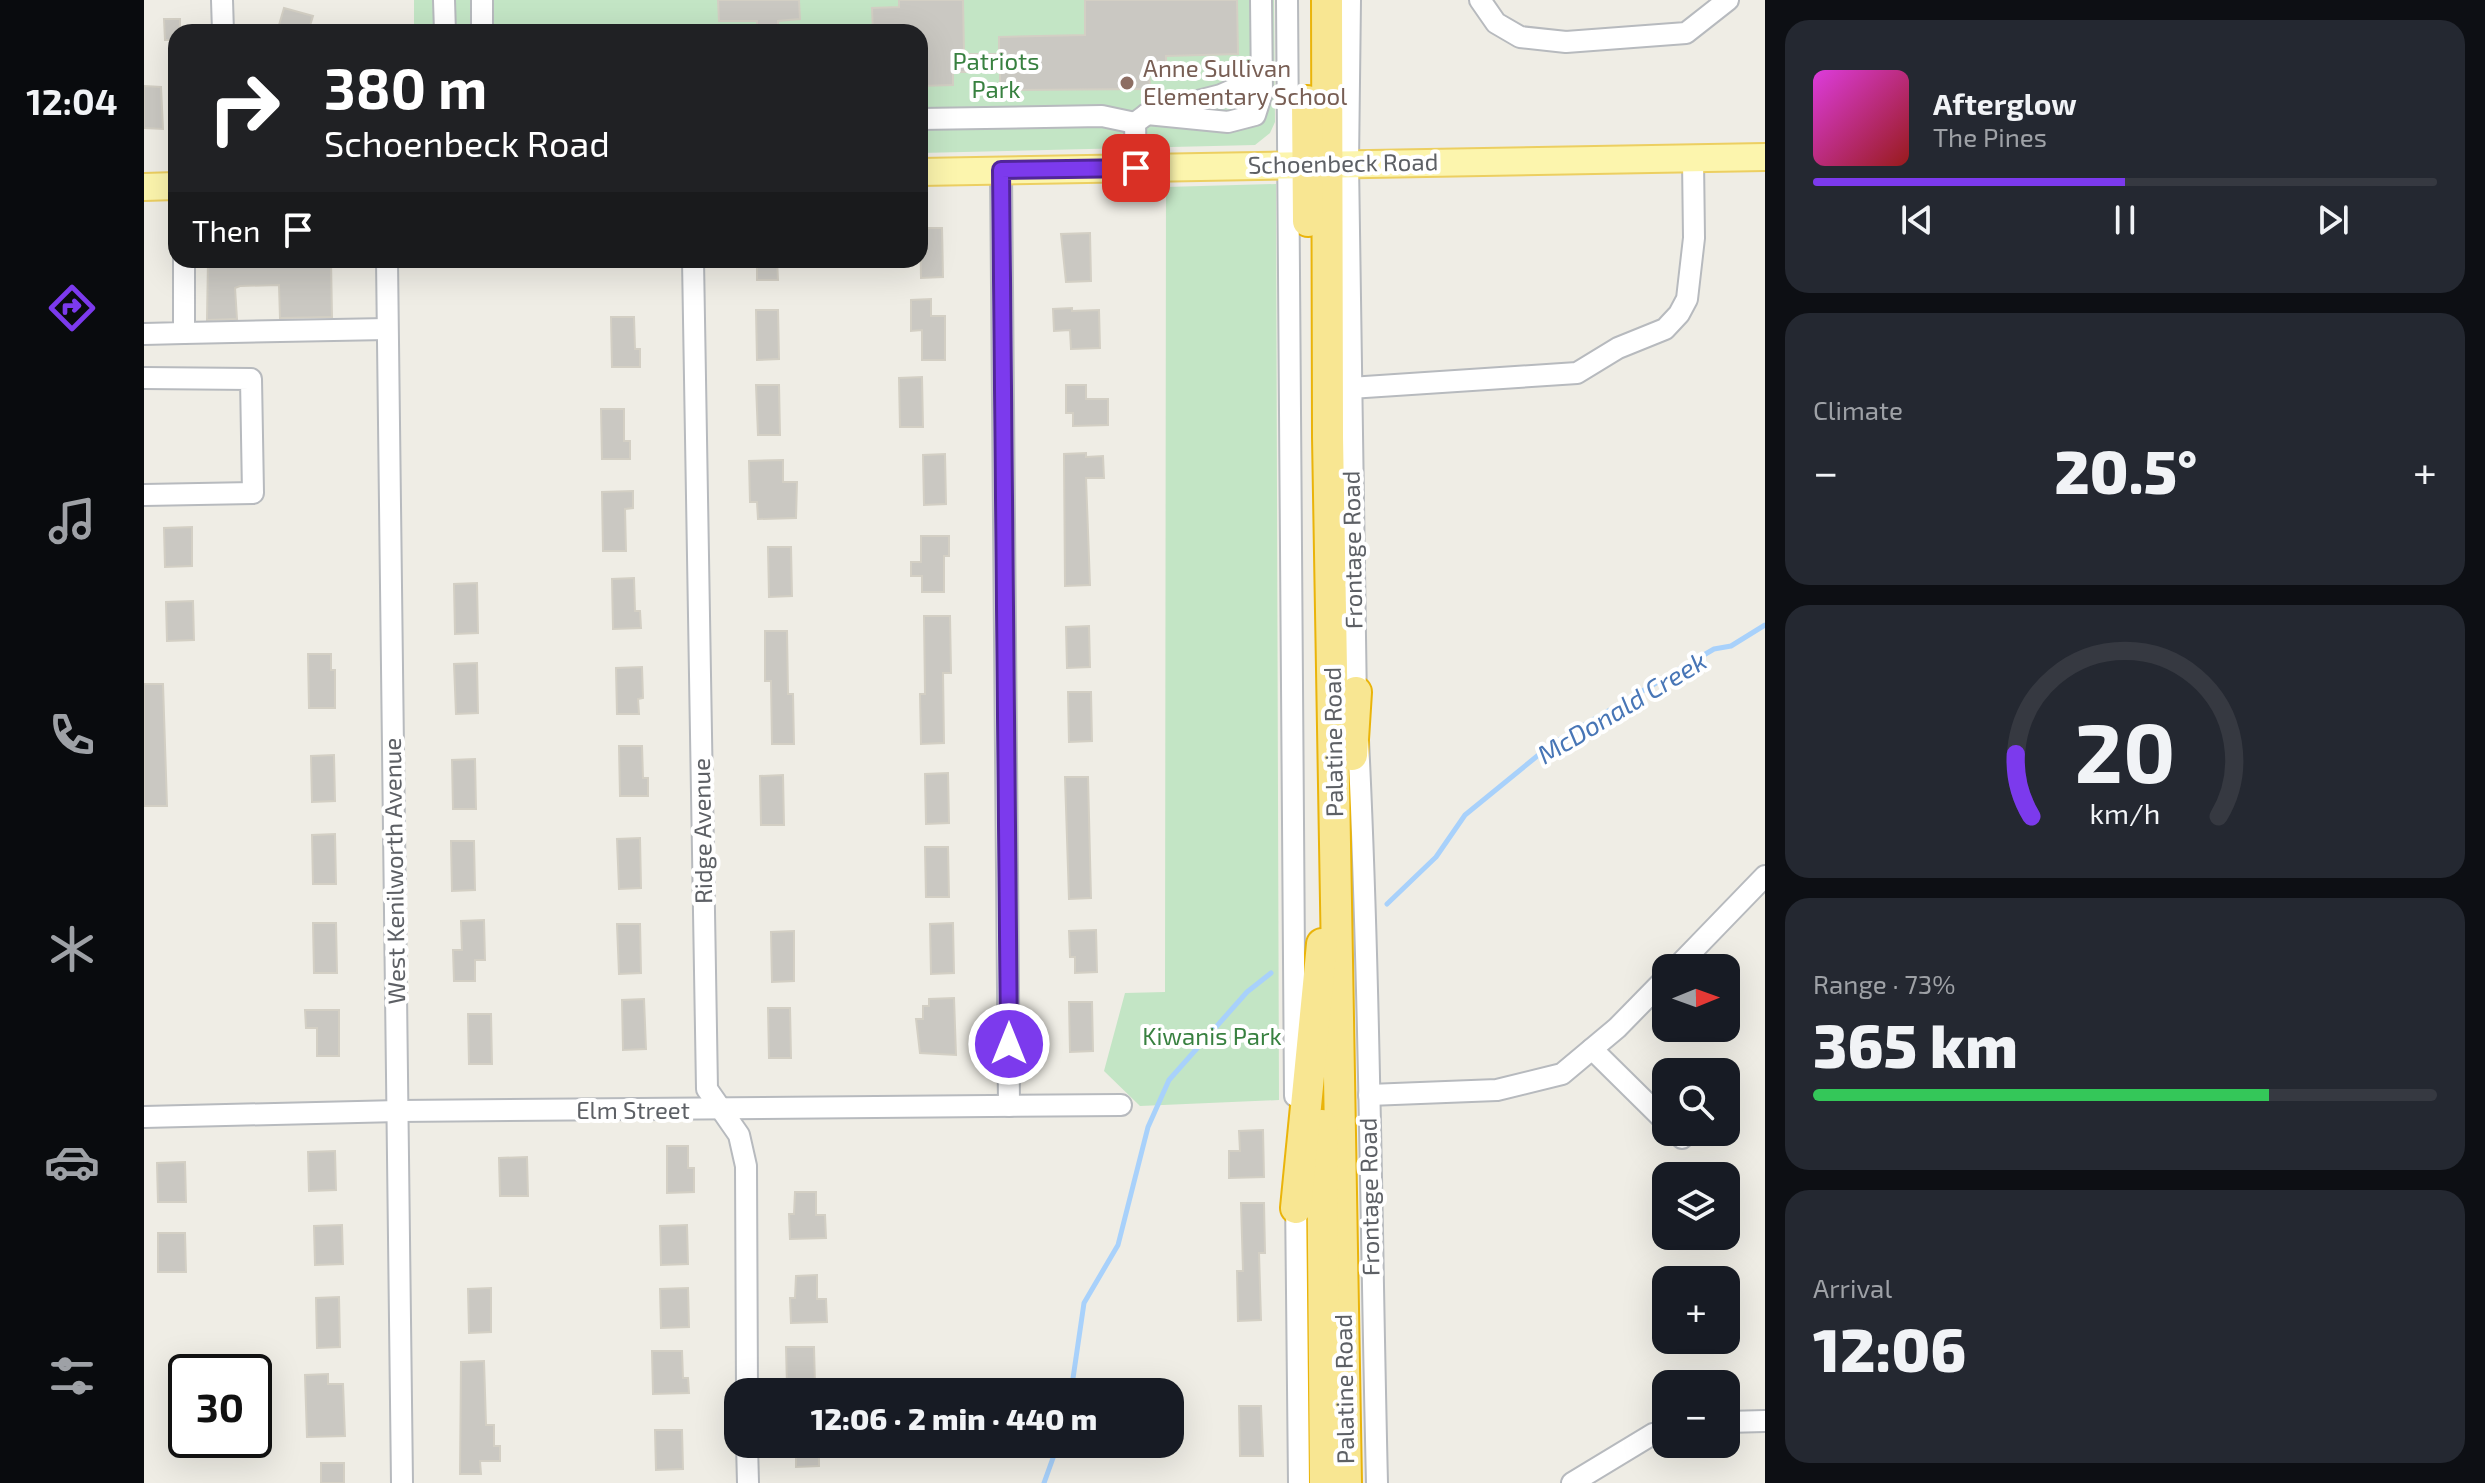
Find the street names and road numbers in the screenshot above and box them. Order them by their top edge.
street label: Schoenbeck Road [1247,146,1438,179]
street label: Frontage Road [1336,471,1367,630]
street label: Palatine Road [1317,667,1348,817]
street label: West Kenilworth Avenue [377,737,410,1005]
street label: Ridge Avenue [686,758,717,904]
street label: Elm Street [576,1095,690,1124]
street label: Frontage Road [1353,1118,1384,1277]
street label: Palatine Road [1328,1314,1359,1464]

